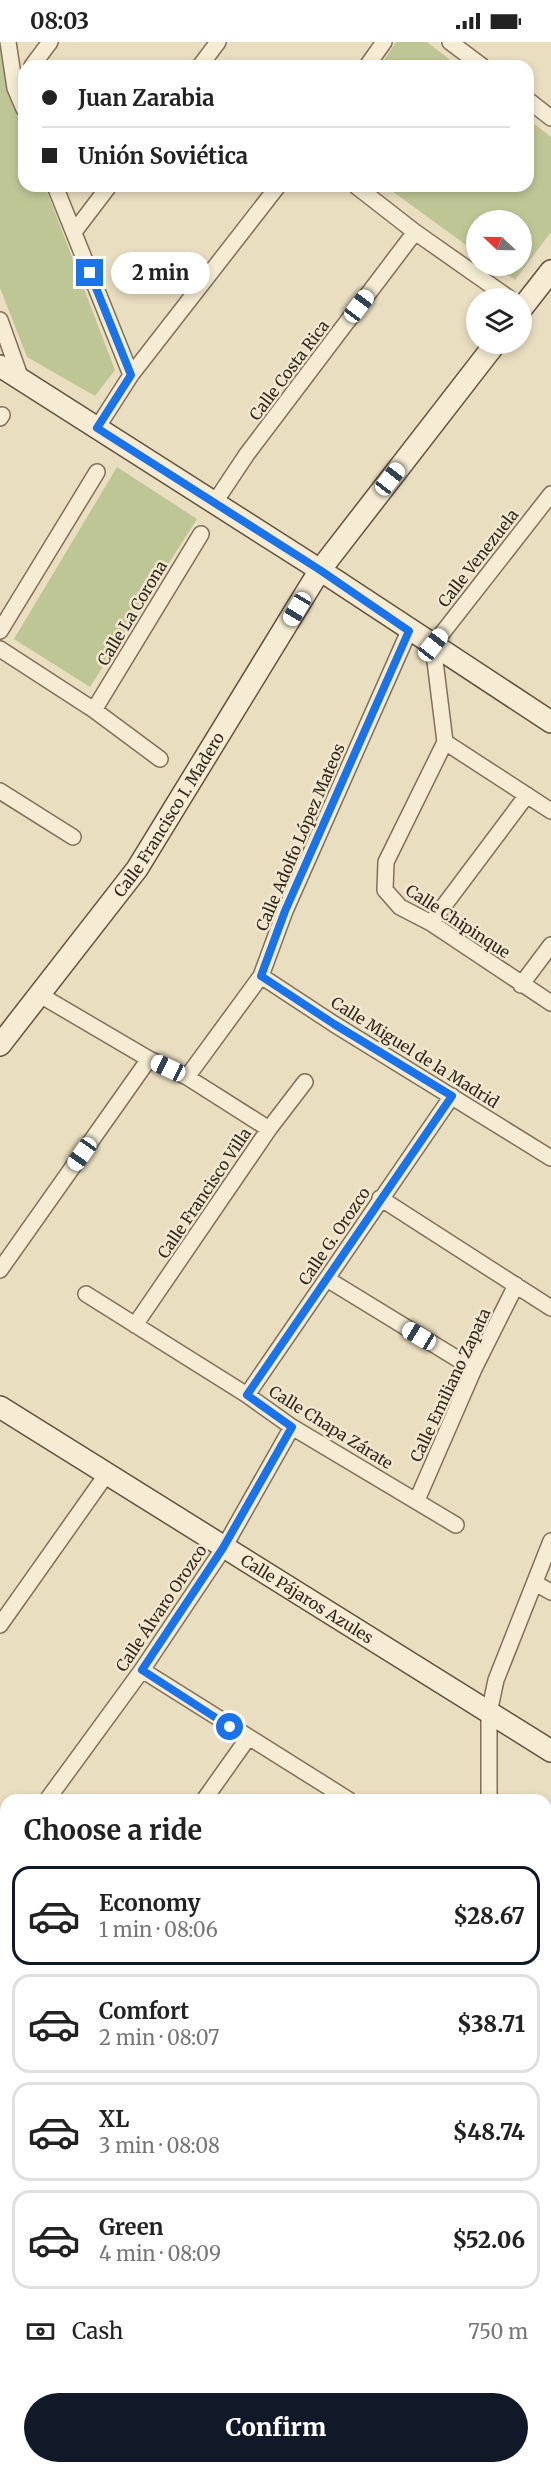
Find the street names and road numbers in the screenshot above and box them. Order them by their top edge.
street label: Calle Costa Rica [245,316,333,424]
street label: Calle Venezuela [433,505,523,611]
street label: Calle La Corona [93,557,171,669]
street label: Calle Francisco I. Madero [109,728,228,901]
street label: Calle Adolfo López Mateos [251,740,349,934]
street label: Calle Chipinque [402,880,514,962]
street label: Calle Miguel de la Madrid [327,992,503,1112]
street label: Calle Francisco Villa [153,1124,255,1262]
street label: Calle G. Orozco [294,1183,374,1289]
street label: Calle Emiliano Zapata [406,1305,495,1465]
street label: Calle Chapa Zárate [265,1381,397,1473]
street label: Calle Álvaro Orozco [111,1541,211,1675]
street label: Calle Pájaros Azules [237,1550,377,1648]

